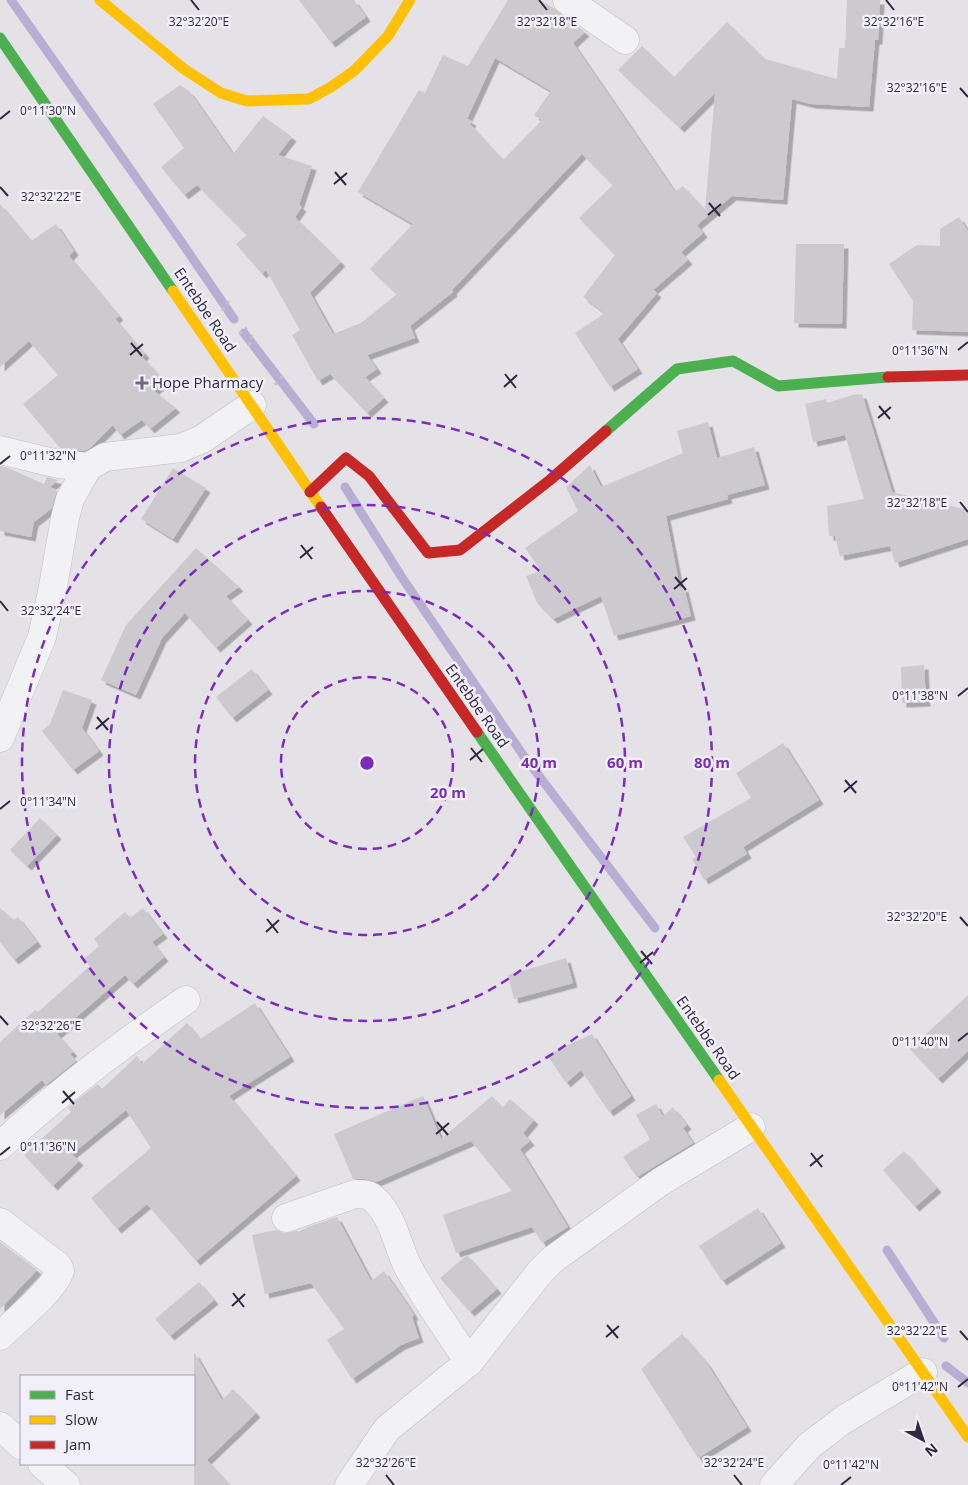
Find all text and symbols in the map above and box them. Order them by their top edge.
text: 32°32'20"E [169,13,229,30]
text: 32°32'18"E [517,13,577,30]
text: 32°32'16"E [864,13,924,30]
text: 32°32'16"E [887,79,947,96]
text: 0°11'30"N [20,102,76,119]
text: 32°32'22"E [21,188,81,205]
street label: Entebbe Road [170,263,241,356]
text: 0°11'36"N [892,342,948,359]
place label: Hope Pharmacy [152,372,264,392]
marker: Hope Pharmacy [136,377,148,389]
text: 0°11'32"N [20,447,76,464]
text: 32°32'18"E [887,494,947,511]
text: 32°32'24"E [21,602,81,619]
street label: Entebbe Road [442,660,514,751]
text: 0°11'38"N [892,687,948,704]
text: 40 m [521,752,557,772]
text: 60 m [607,752,643,772]
text: 80 m [694,752,730,772]
centre of rings [358,754,376,772]
text: 20 m [430,782,466,802]
text: 0°11'34"N [20,793,76,810]
text: 32°32'20"E [887,908,947,925]
street label: Entebbe Road [673,992,745,1083]
text: 32°32'26"E [21,1017,81,1034]
text: 0°11'40"N [892,1033,948,1050]
text: 0°11'36"N [20,1138,76,1155]
text: 32°32'22"E [887,1322,947,1339]
legend [20,1375,195,1465]
text: 0°11'42"N [892,1378,948,1395]
text: Fast [65,1384,94,1404]
text: Slow [65,1409,98,1429]
north arrow [898,1415,948,1465]
text: Jam [63,1434,91,1454]
text: N [921,1439,942,1461]
text: 32°32'26"E [356,1454,416,1471]
text: 32°32'24"E [704,1454,764,1471]
text: 0°11'42"N [823,1456,879,1473]

